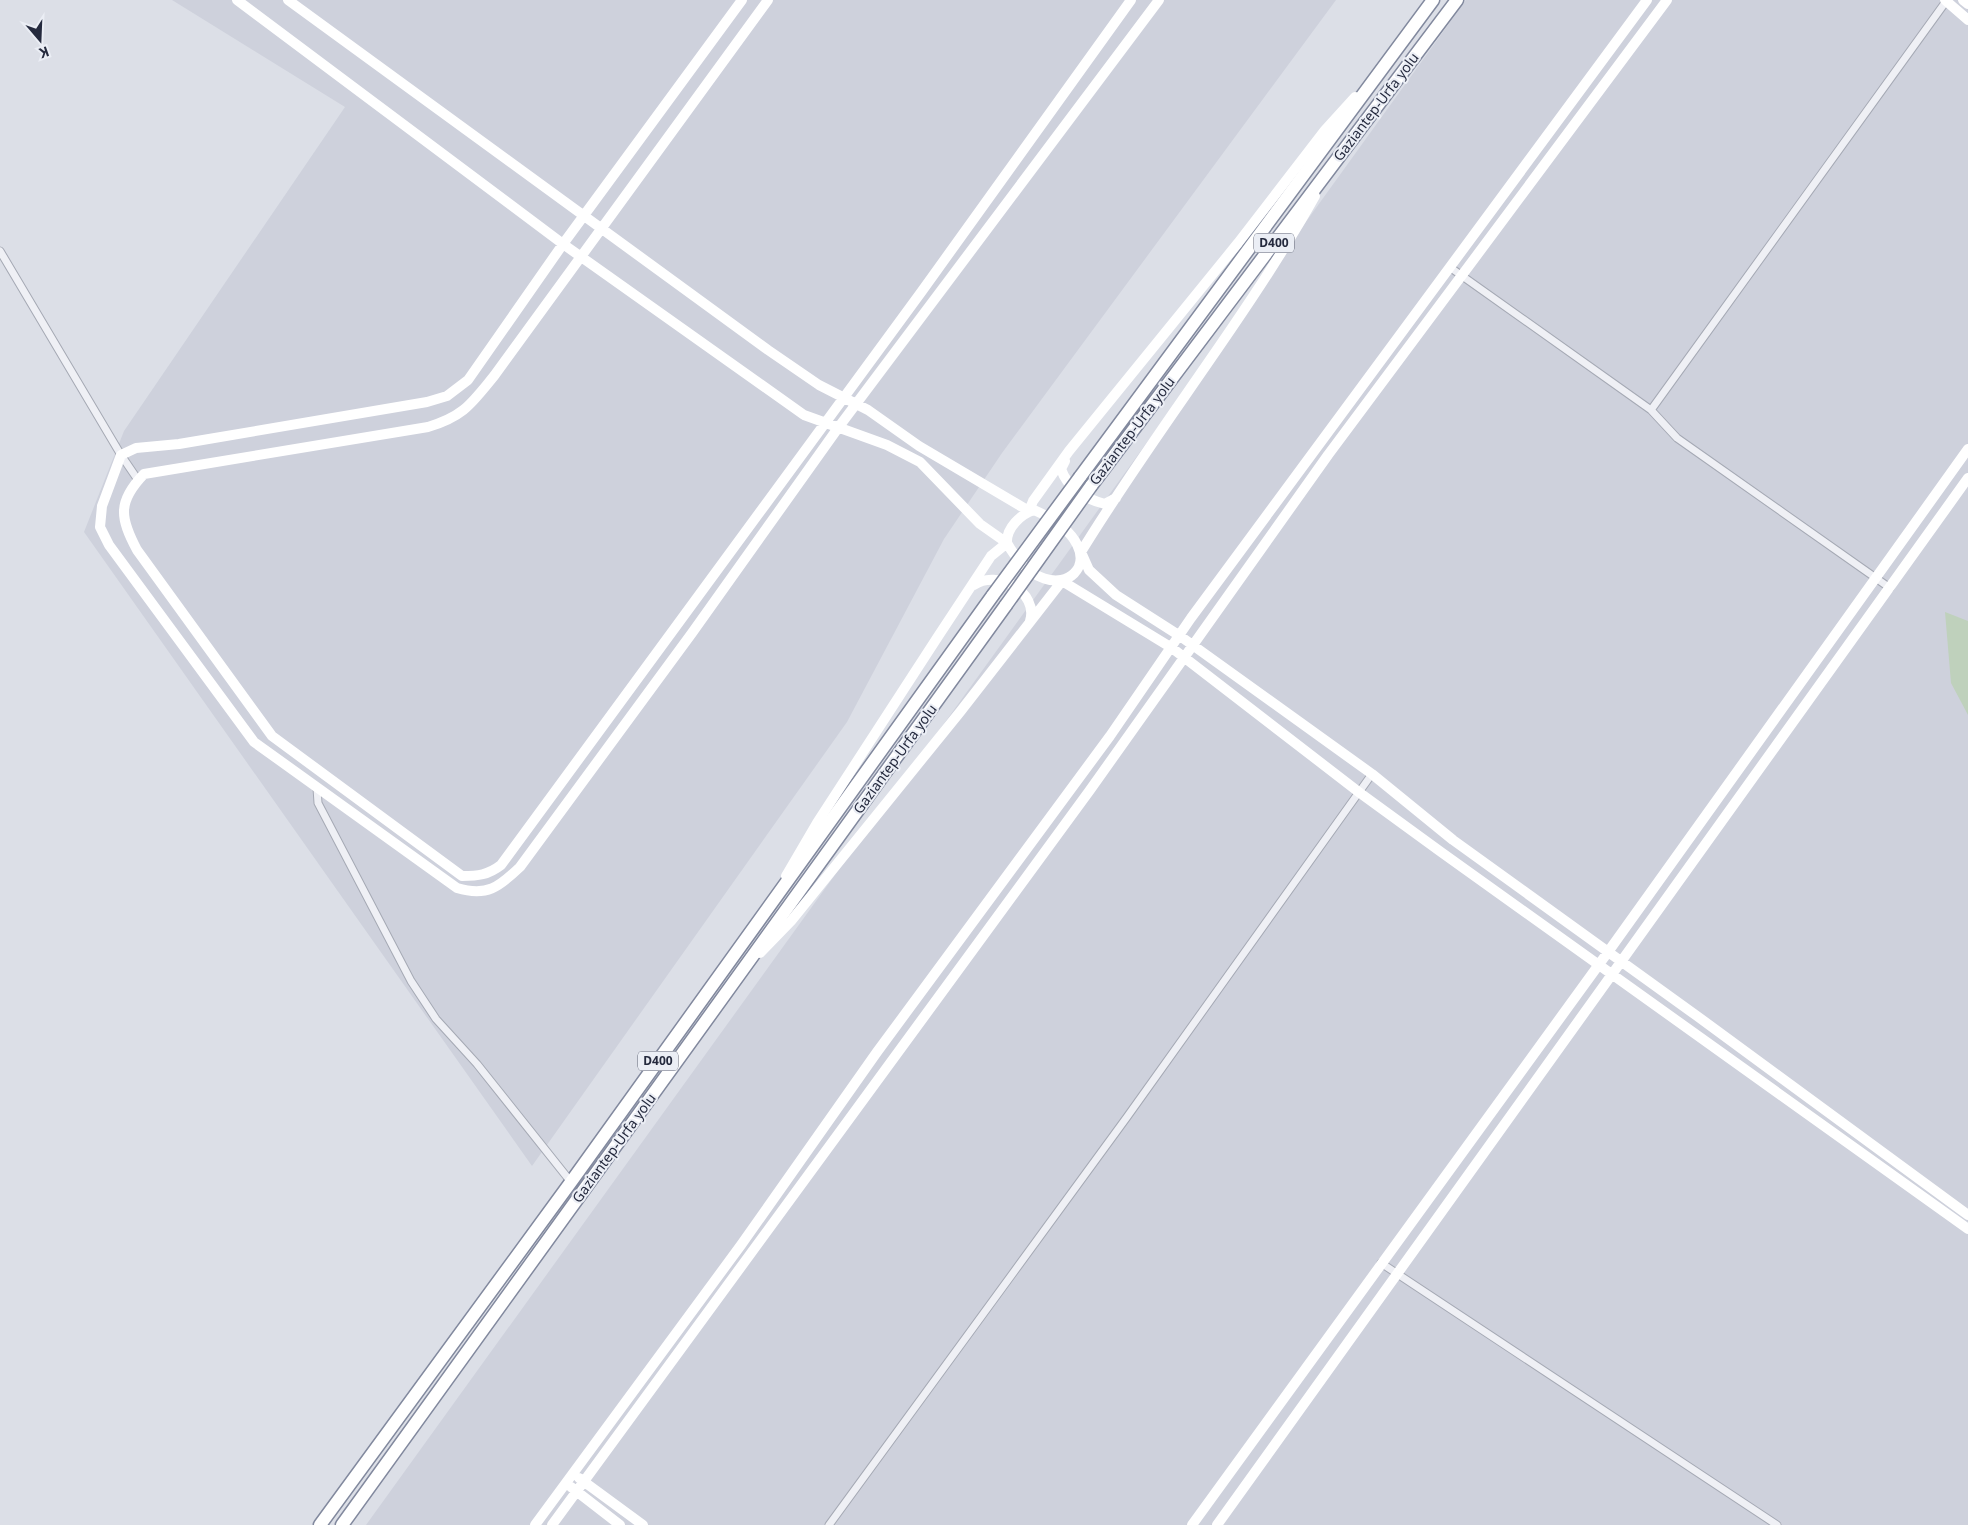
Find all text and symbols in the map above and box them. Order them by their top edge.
north arrow [15,15,65,65]
text: K [36,42,52,63]
street label: Gaziantep-Urfa yolu [1329,49,1423,165]
road number: D400 [1254,234,1294,252]
street label: Gaziantep-Urfa yolu [1085,373,1179,489]
street label: Gaziantep-Urfa yolu [848,700,941,817]
road number: D400 [638,1052,678,1070]
street label: Gaziantep-Urfa yolu [567,1089,660,1206]

